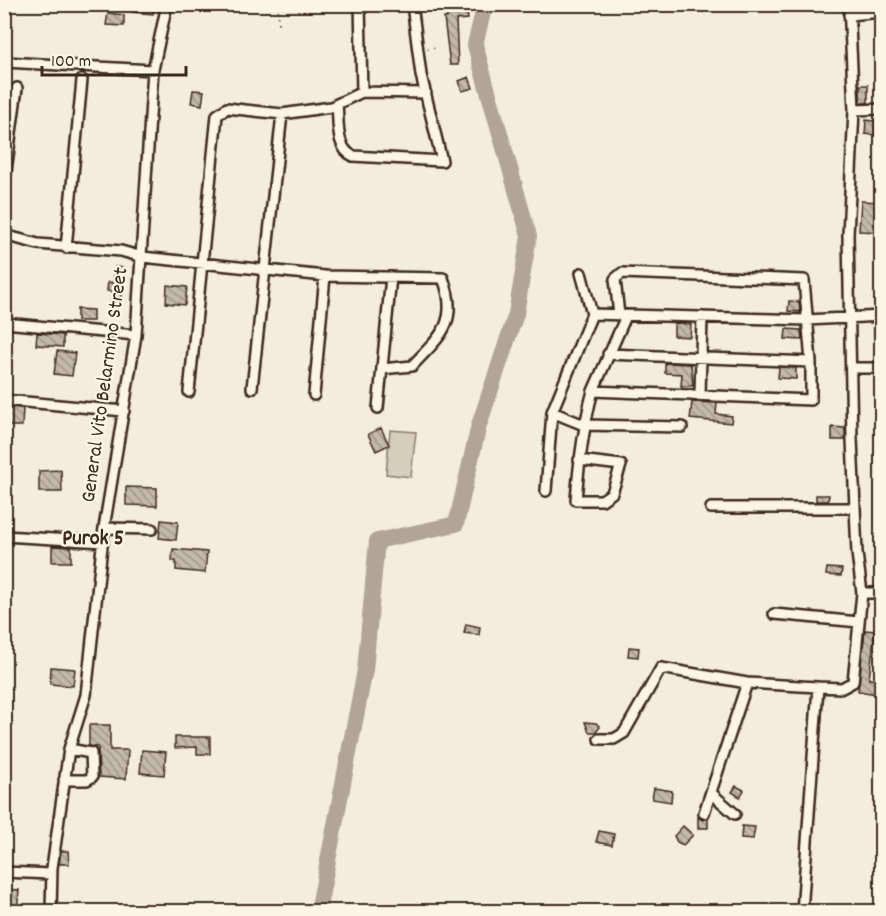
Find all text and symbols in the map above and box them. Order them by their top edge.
scale bar [42,39,186,77]
text: 100 m [51,50,91,75]
street label: General Vito Belarmino Street [75,265,137,504]
district label: Purok 5 [62,524,124,555]

